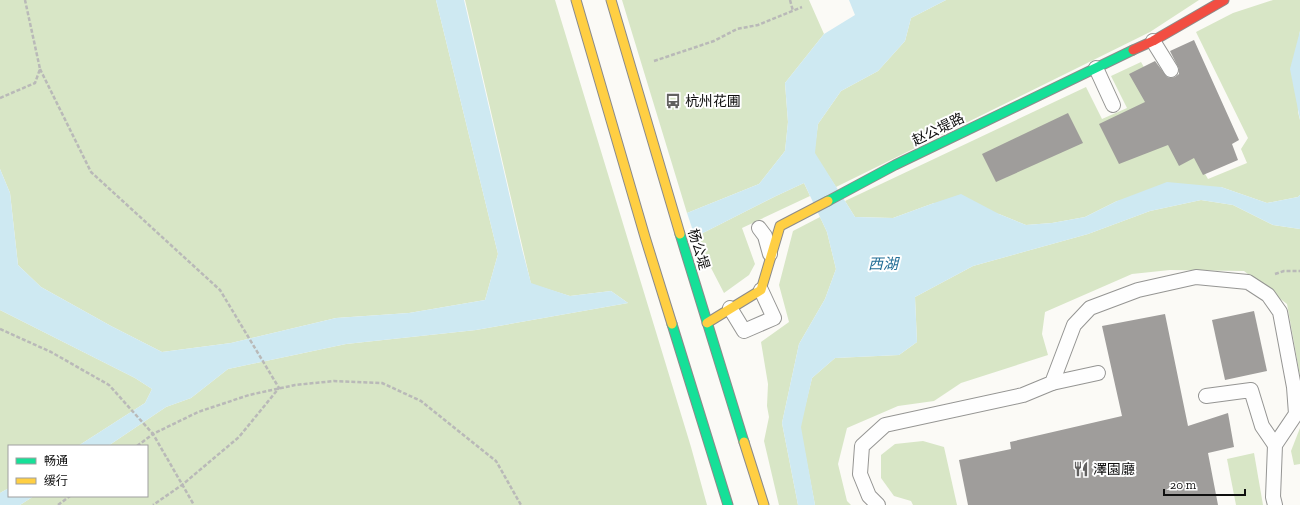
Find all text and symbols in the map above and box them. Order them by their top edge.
bus stop icon: 杭州花圃 [664,92,682,110]
place label: 杭州花圃 [685,93,741,110]
street label: 赵公堤路 [908,110,967,150]
street label: 杨公堤 [684,227,713,272]
water label: 西湖 [868,255,900,273]
legend [8,445,148,497]
text: 畅通 [44,454,68,468]
restaurant icon: 澤園廳 [1072,460,1090,478]
place label: 澤園廳 [1093,461,1135,478]
scale bar [1164,471,1245,497]
text: 缓行 [44,474,68,488]
text: 20 m [1170,478,1197,492]

